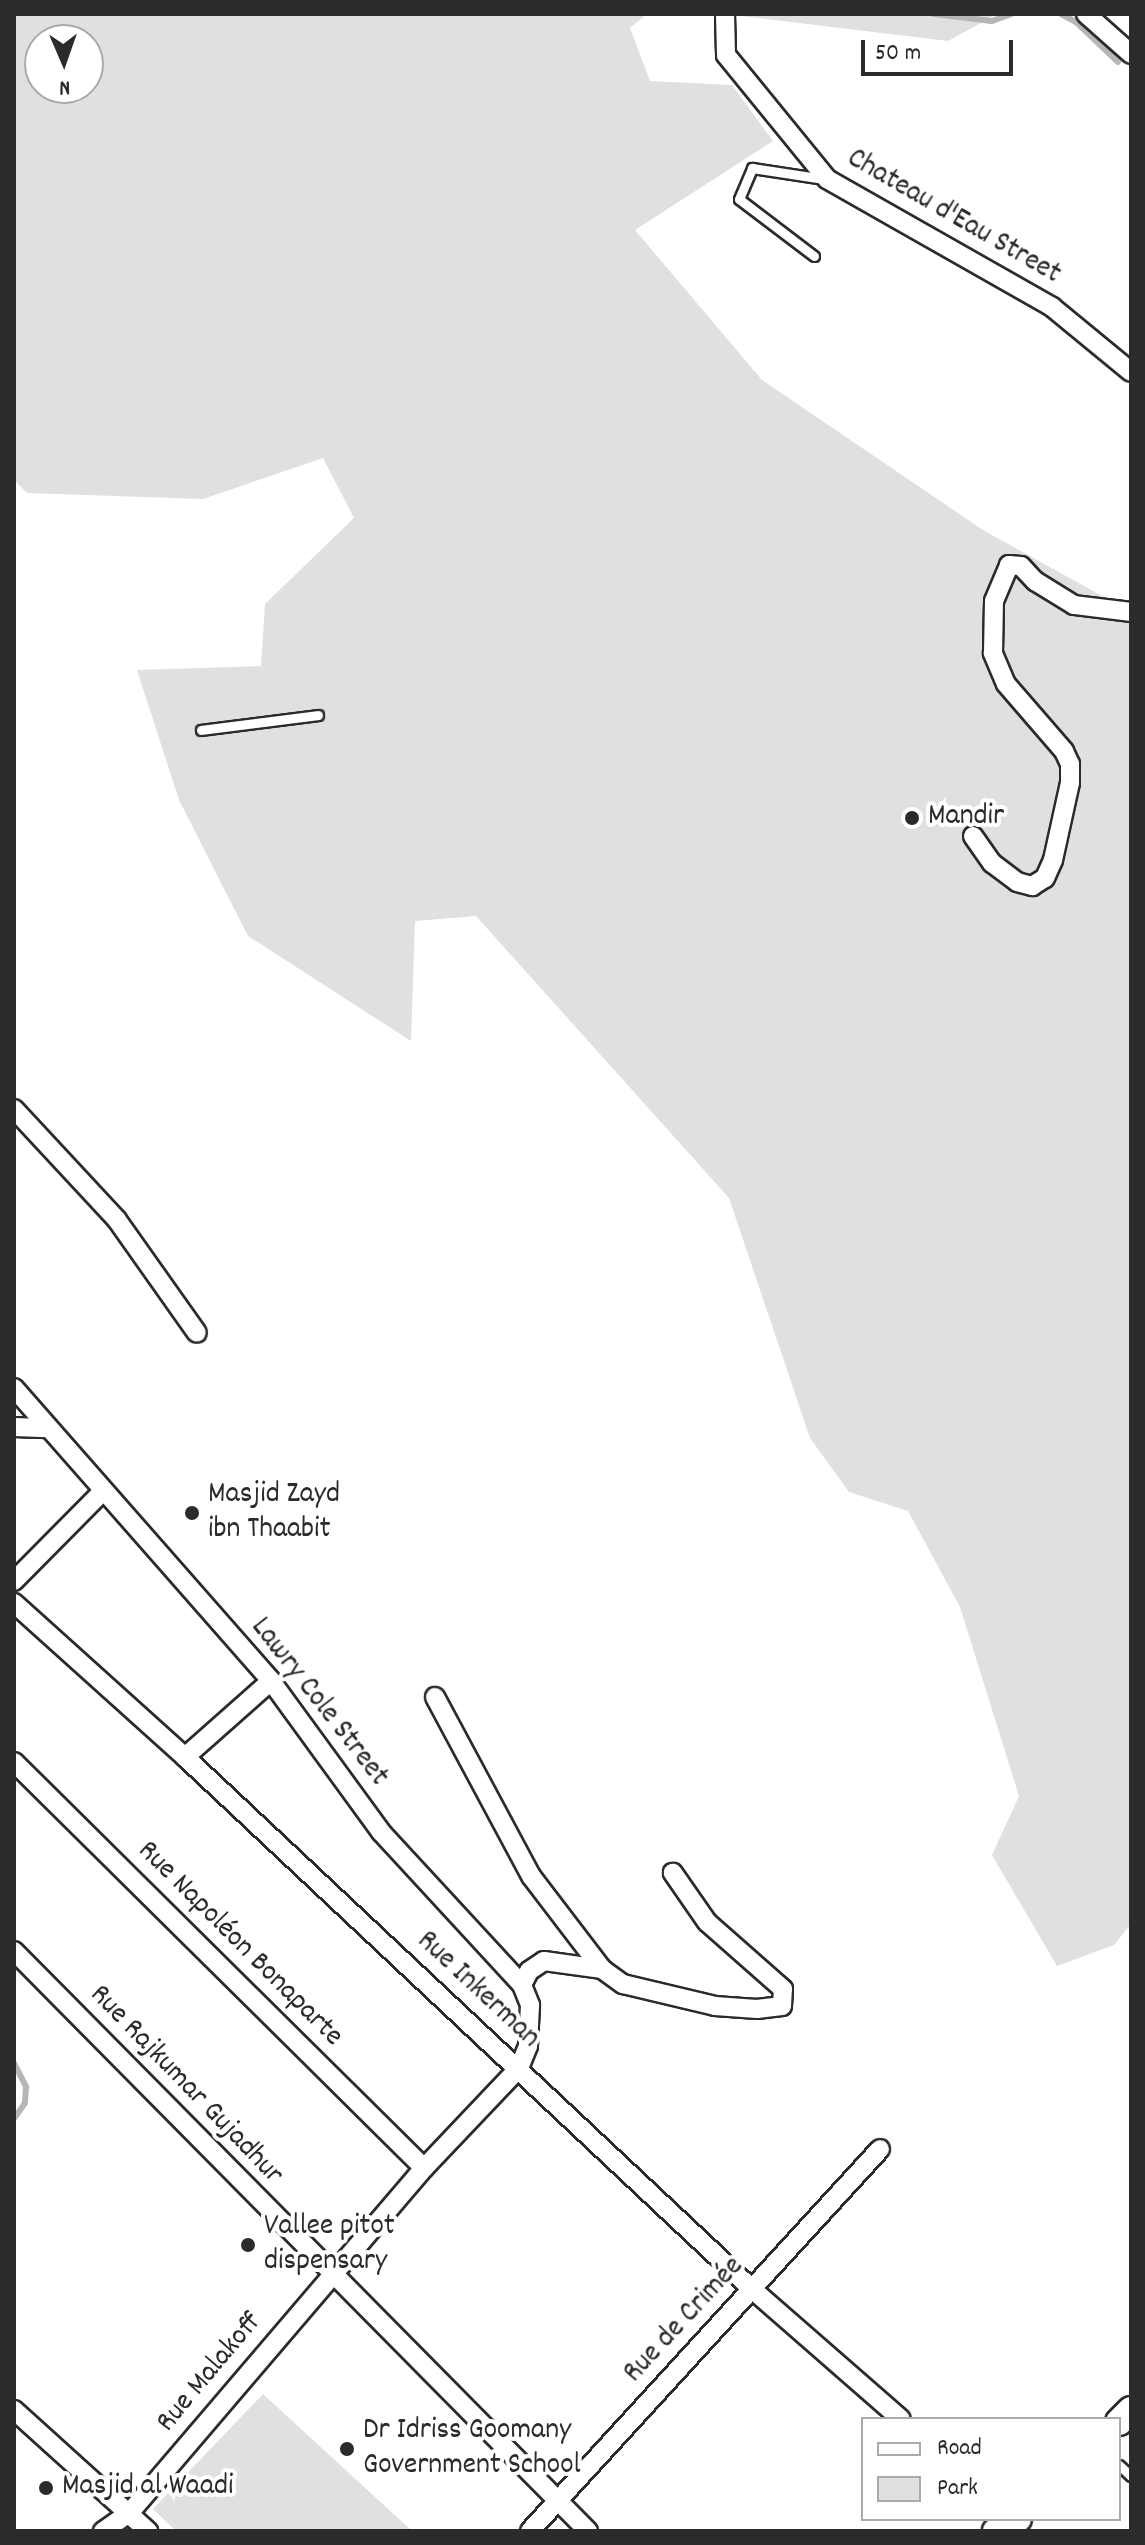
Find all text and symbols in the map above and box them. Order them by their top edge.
north arrow [24,24,104,104]
scale bar [865,24,1017,74]
text: 50 m [875,37,921,71]
text: N [59,71,71,102]
street label: Chateau d'Eau Street [840,142,1066,294]
place label: Mandir [928,800,1004,836]
marker: Mandir [903,809,921,827]
place label: Masjid Zayd ibn Thaabit [208,1478,340,1548]
marker: Masjid Zayd ibn Thaabit [183,1504,201,1522]
street label: Lawry Cole Street [241,1612,395,1794]
street label: Rue Napoléon Bonaparte [128,1834,350,2056]
street label: Rue Inkerman [408,1925,546,2057]
street label: Rue Rajkumar Gujadhur [80,1979,290,2193]
place label: Vallee pitot dispensary [264,2210,395,2280]
marker: Vallee pitot dispensary [239,2236,257,2254]
street label: Rue de Crimée [617,2250,753,2392]
street label: Rue Malakoff [150,2305,272,2441]
place label: Dr Idriss Goomany Government School [363,2414,581,2484]
legend [861,2417,1121,2521]
text: Road [937,2432,982,2466]
marker: Dr Idriss Goomany Government School [338,2440,356,2458]
place label: Masjid al Waadi [62,2470,234,2506]
text: Park [937,2472,978,2506]
marker: Masjid al Waadi [37,2479,55,2497]

